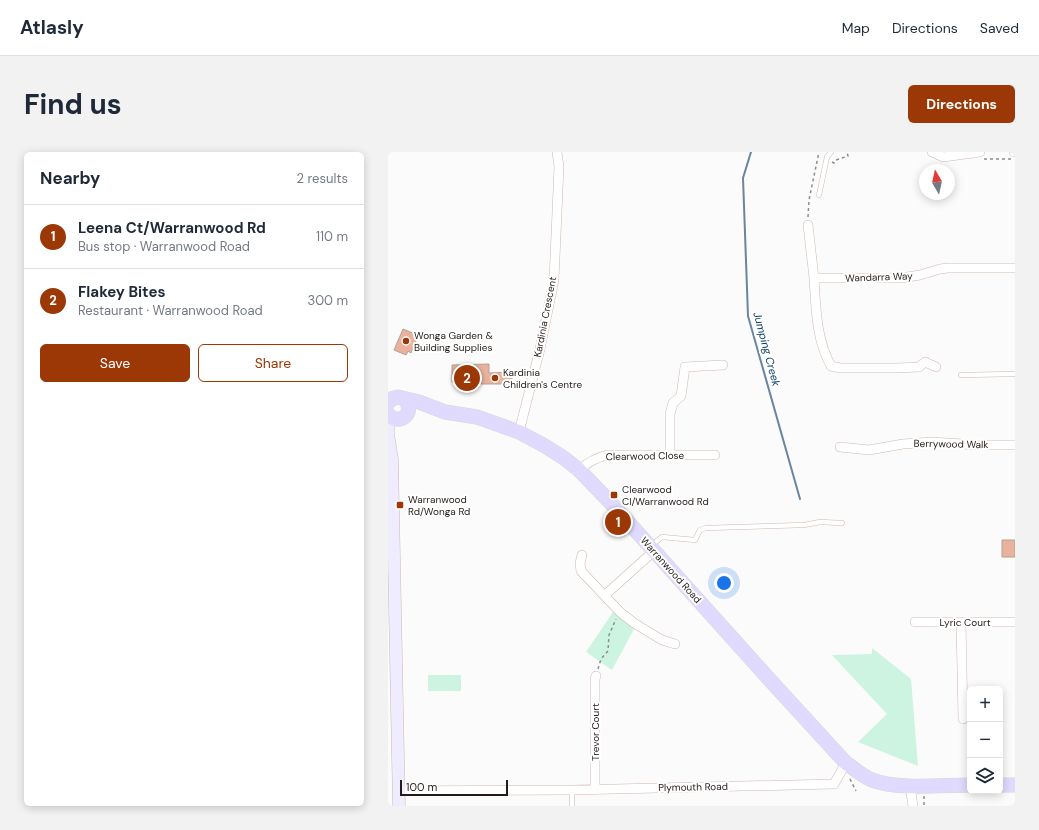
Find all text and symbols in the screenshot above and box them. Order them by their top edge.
text: Atlasly [20,15,84,40]
text: Map [842,19,870,37]
text: Directions [892,19,958,37]
text: Saved [980,19,1019,37]
button: Directions [908,85,1015,123]
text: Find us [24,86,122,123]
north arrow [919,164,955,200]
text: Nearby [40,167,100,189]
text: 2 results [297,170,348,187]
text: Leena Ct/Warranwood Rd [78,218,266,238]
text: 1 [51,228,55,245]
text: 110 m [316,228,348,245]
text: Bus stop · Warranwood Road [78,238,250,255]
street label: Wandarra Way [845,269,913,285]
street label: Kardinia Crescent [531,275,559,358]
text: Flakey Bites [78,282,165,302]
text: 2 [49,292,57,309]
text: 300 m [307,292,348,309]
text: Restaurant · Warranwood Road [78,302,263,319]
water label: Jumping Creek [750,310,784,388]
place label: Wonga Garden & Building Supplies [414,329,493,354]
marker: Wonga Garden & Building Supplies [401,336,411,346]
button: Save [40,344,190,382]
button: Share [198,344,348,382]
pin: 2 [454,363,480,393]
place label: Kardinia Children's Centre [503,366,583,391]
marker: Kardinia Children's Centre [490,373,500,383]
street label: Berrywood Walk [913,437,989,451]
street label: Clearwood Close [606,449,685,463]
place label: Clearwood Cl/Warranwood Rd [622,483,709,508]
marker: Clearwood Cl/Warranwood Rd [609,490,619,500]
place label: Warranwood Rd/Wonga Rd [408,493,470,518]
marker: Warranwood Rd/Wonga Rd [395,500,405,510]
pin: 1 [605,507,631,537]
street label: Warranwood Road [638,534,704,606]
your location [714,573,734,593]
street label: Lyric Court [939,616,991,629]
map controls [967,686,1003,794]
button: + [967,686,1003,722]
street label: Trevor Court [589,703,602,761]
button: − [967,722,1003,758]
button: layers [967,758,1003,794]
scale bar [400,778,508,797]
text: 100 m [406,780,437,794]
street label: Plymouth Road [658,780,728,794]

